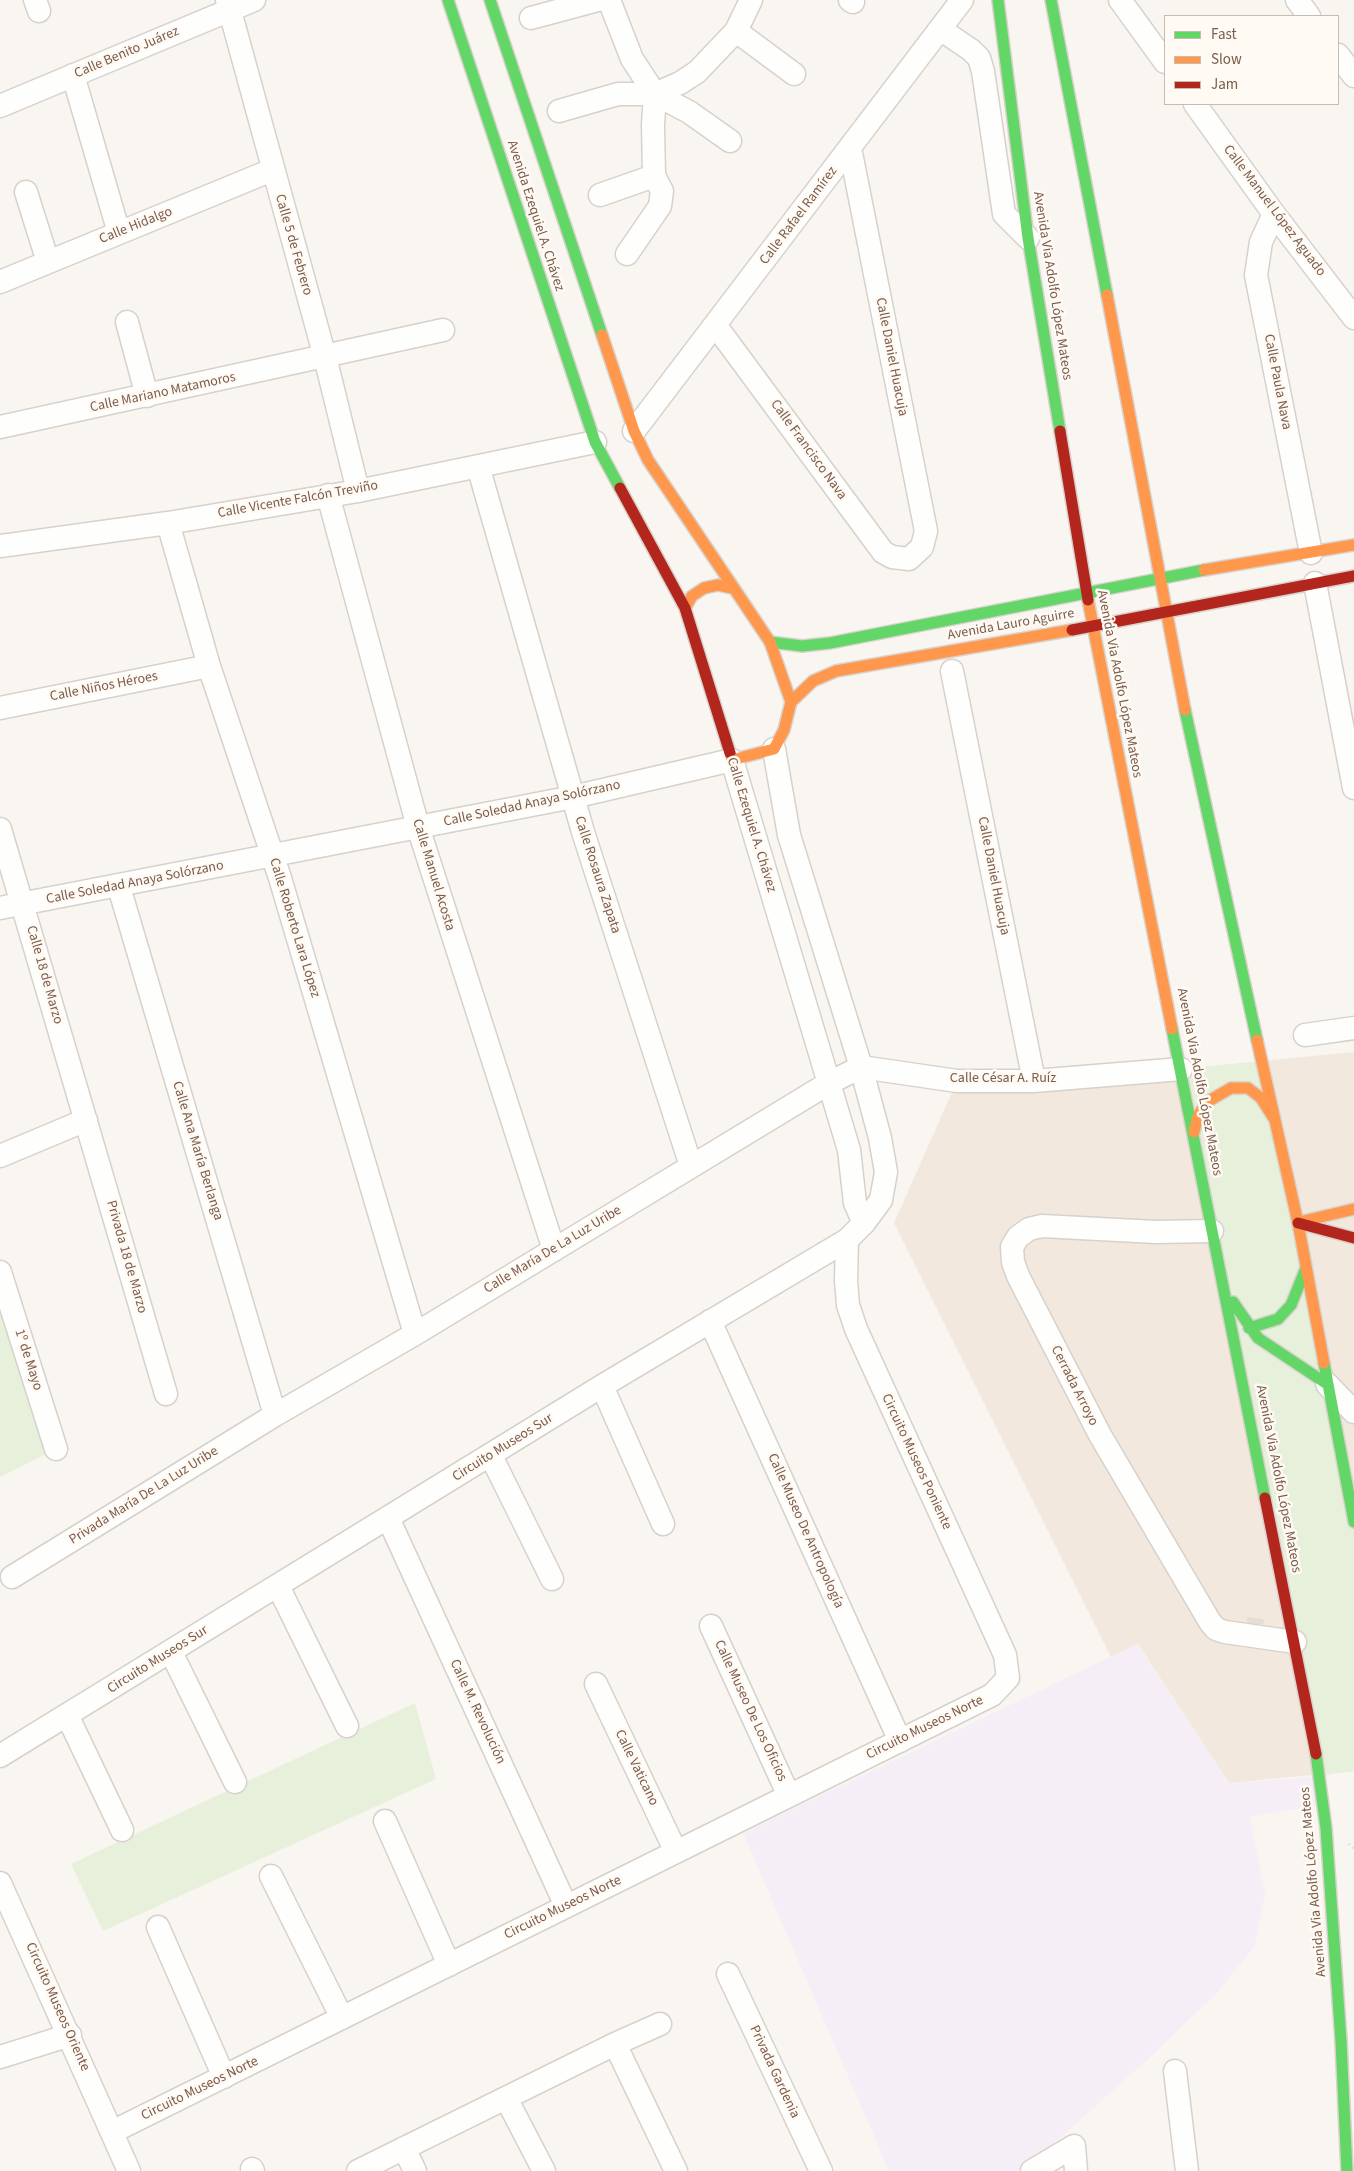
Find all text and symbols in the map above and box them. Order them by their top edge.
legend [1164,15,1339,105]
street label: Calle Benito Juárez [72,23,182,83]
text: Fast [1211,24,1237,45]
text: Slow [1211,49,1242,70]
text: Jam [1211,74,1238,95]
street label: Avenida Ezequiel A. Chávez [503,138,567,294]
street label: Calle Manuel López Aguado [1219,142,1329,280]
street label: Calle Rafael Ramírez [757,164,841,268]
street label: Avenida Via Adolfo López Mateos [1029,191,1075,381]
street label: Calle 5 de Febrero [271,192,315,298]
street label: Calle Hidalgo [97,204,175,248]
street label: Calle Daniel Huacuja [871,296,911,418]
street label: Calle Paula Nava [1260,333,1294,431]
street label: Calle Mariano Matamoros [89,369,237,417]
street label: Calle Francisco Nava [766,397,850,503]
street label: Calle Vicente Falcón Treviño [216,478,380,522]
street label: Avenida Via Adolfo López Mateos [1093,589,1145,779]
street label: Avenida Lauro Aguirre [946,606,1076,644]
street label: Calle Niños Héroes [49,668,159,706]
street label: Calle Ezequiel A. Chávez [722,756,780,894]
street label: Calle Soledad Anaya Solórzano [442,777,622,831]
street label: Calle Rosaura Zapata [570,814,624,936]
street label: Calle Daniel Huacuja [973,815,1013,937]
street label: Calle Manuel Acosta [408,817,458,933]
street label: Calle Roberto Lara López [265,856,323,1000]
street label: Calle Soledad Anaya Solórzano [45,858,225,908]
street label: Calle 18 de Marzo [22,924,66,1026]
street label: Avenida Via Adolfo López Mateos [1173,987,1225,1177]
street label: Calle César A. Ruíz [950,1071,1056,1087]
street label: Calle Ana María Berlanga [168,1079,226,1223]
street label: Privada 18 de Marzo [102,1199,150,1315]
street label: Calle María De La Luz Uribe [481,1202,625,1298]
street label: 1º de Mayo [10,1327,46,1393]
street label: Cerrada Arroyo [1047,1343,1101,1429]
street label: Avenida Via Adolfo López Mateos [1252,1384,1304,1574]
street label: Circuito Museos Poniente [877,1392,955,1532]
street label: Circuito Museos Sur [450,1410,556,1486]
street label: Privada María De La Luz Uribe [66,1443,222,1549]
street label: Calle Museo De Antropología [763,1451,847,1611]
street label: Circuito Museos Sur [105,1622,211,1698]
street label: Calle Museo De Los Oficios [710,1638,790,1784]
street label: Calle M. Revolución [445,1657,509,1767]
street label: Circuito Museos Norte [864,1692,986,1764]
street label: Calle Vaticano [610,1727,662,1809]
street label: Avenida Via Adolfo López Mateos [1297,1786,1331,1978]
street label: Circuito Museos Norte [502,1872,624,1944]
street label: Circuito Museos Oriente [21,1940,93,2074]
street label: Privada Gardenia [745,2023,803,2121]
street label: Circuito Museos Norte [139,2053,261,2125]

